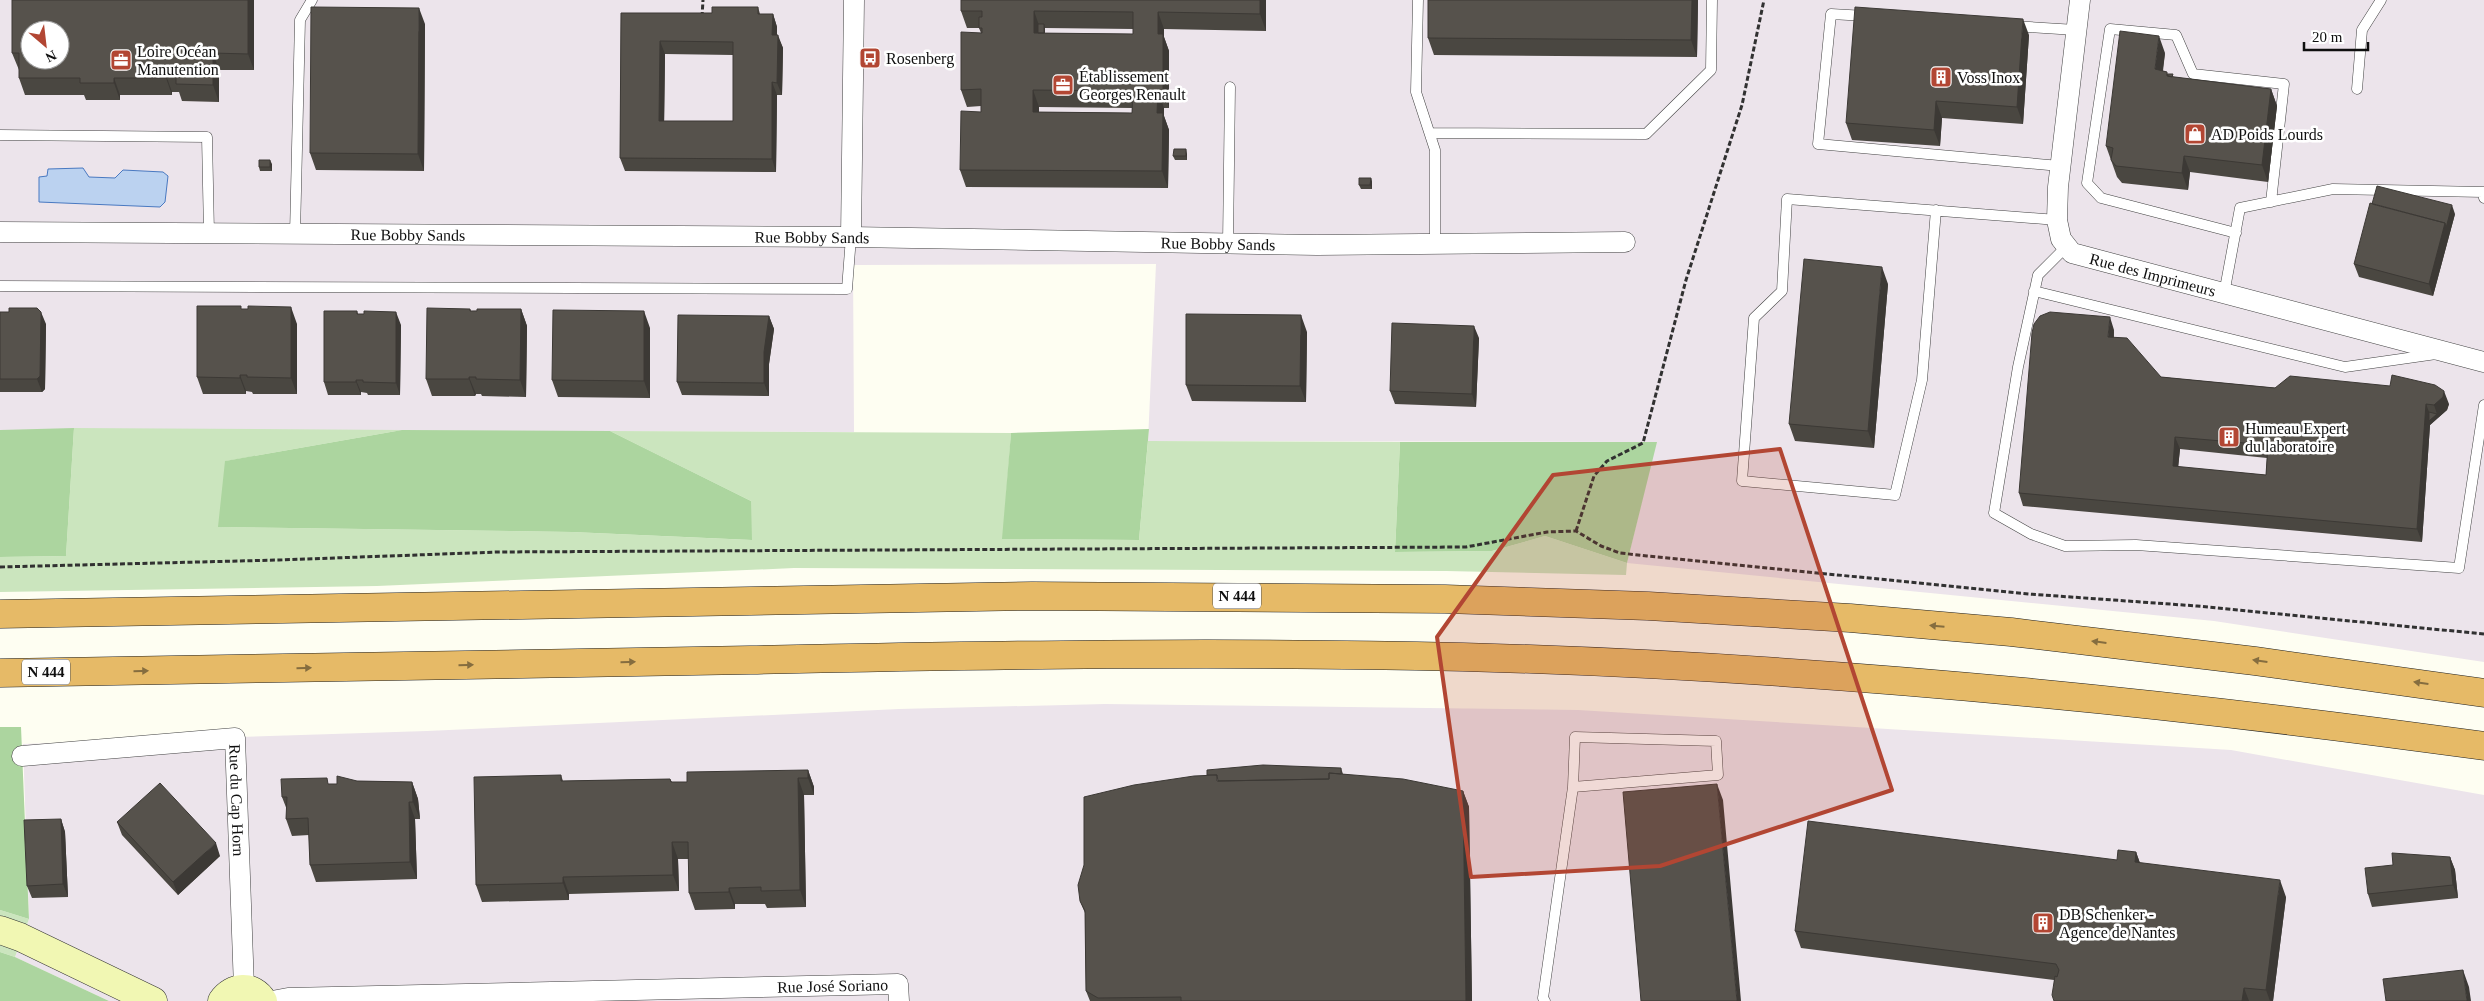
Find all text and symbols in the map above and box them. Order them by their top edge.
north arrow [20,20,70,70]
scale bar [2304,20,2368,52]
text: 20 m [2312,29,2343,45]
place label: Loire Océan Manutention [137,43,219,78]
bus stop icon: Rosenberg [858,46,882,70]
text: N [43,47,59,65]
office icon: Loire Océan Manutention [109,48,133,72]
place label: Rosenberg [886,50,954,68]
building icon: Voss Inox [1929,65,1953,89]
place label: Établissement Georges Renault [1079,67,1186,104]
place label: Voss Inox [1957,69,2020,86]
office icon: Établissement Georges Renault [1051,73,1075,97]
shop icon: AD Poids Lourds [2183,122,2207,146]
place label: AD Poids Lourds [2211,126,2323,143]
street label: Rue Bobby Sands [351,226,465,244]
street label: Rue Bobby Sands [755,228,869,247]
street label: Rue Bobby Sands [1160,234,1275,254]
street label: Rue des Imprimeurs [2088,250,2217,300]
place label: Humeau Expert du laboratoire [2245,420,2346,455]
building icon: Humeau Expert du laboratoire [2217,425,2241,449]
road number: N 444 [1213,584,1261,608]
one-way arrow [1929,621,1945,629]
one-way arrow [2090,638,2106,646]
one-way arrow [2251,657,2267,665]
one-way arrow [621,658,637,666]
road number: N 444 [22,660,70,684]
one-way arrow [458,661,474,669]
one-way arrow [296,663,312,671]
one-way arrow [133,667,149,675]
one-way arrow [2412,679,2428,687]
street label: Rue du Cap Horn [226,744,247,857]
place label: DB Schenker - Agence de Nantes [2059,906,2175,942]
building icon: DB Schenker - Agence de Nantes [2031,911,2055,935]
street label: Rue José Soriano [777,976,888,996]

